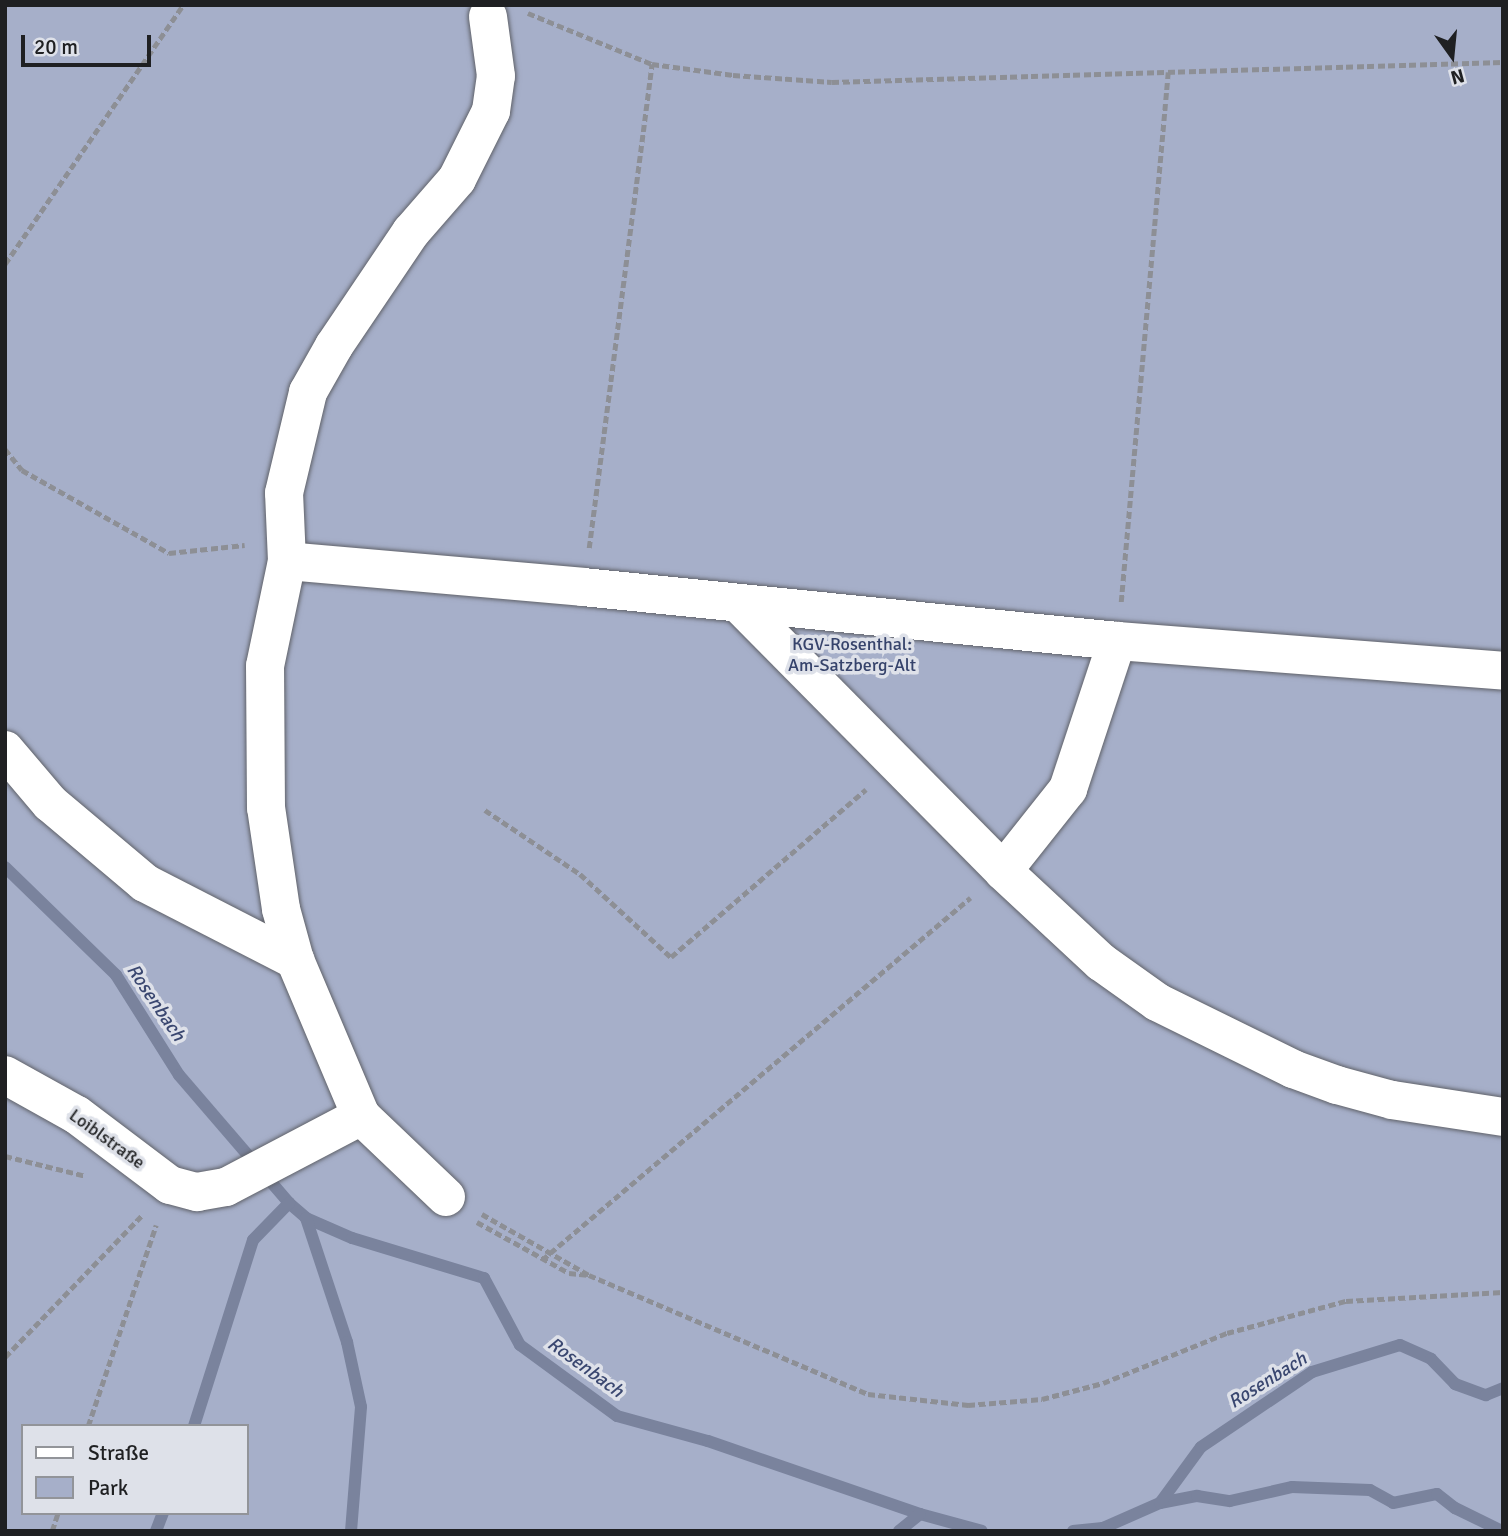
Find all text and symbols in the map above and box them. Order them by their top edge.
scale bar [24,21,154,65]
north arrow [1417,21,1487,91]
text: 20 m [34,34,78,60]
text: N [1448,63,1467,90]
park label: KGV-Rosenthal: Am-Satzberg-Alt [788,634,916,676]
water label: Rosenbach [121,960,189,1046]
street label: Loiblstraße [65,1104,149,1174]
water label: Rosenbach [543,1333,627,1403]
water label: Rosenbach [1225,1348,1311,1414]
legend [21,1424,248,1515]
text: Straße [88,1440,149,1466]
text: Park [88,1475,128,1501]

